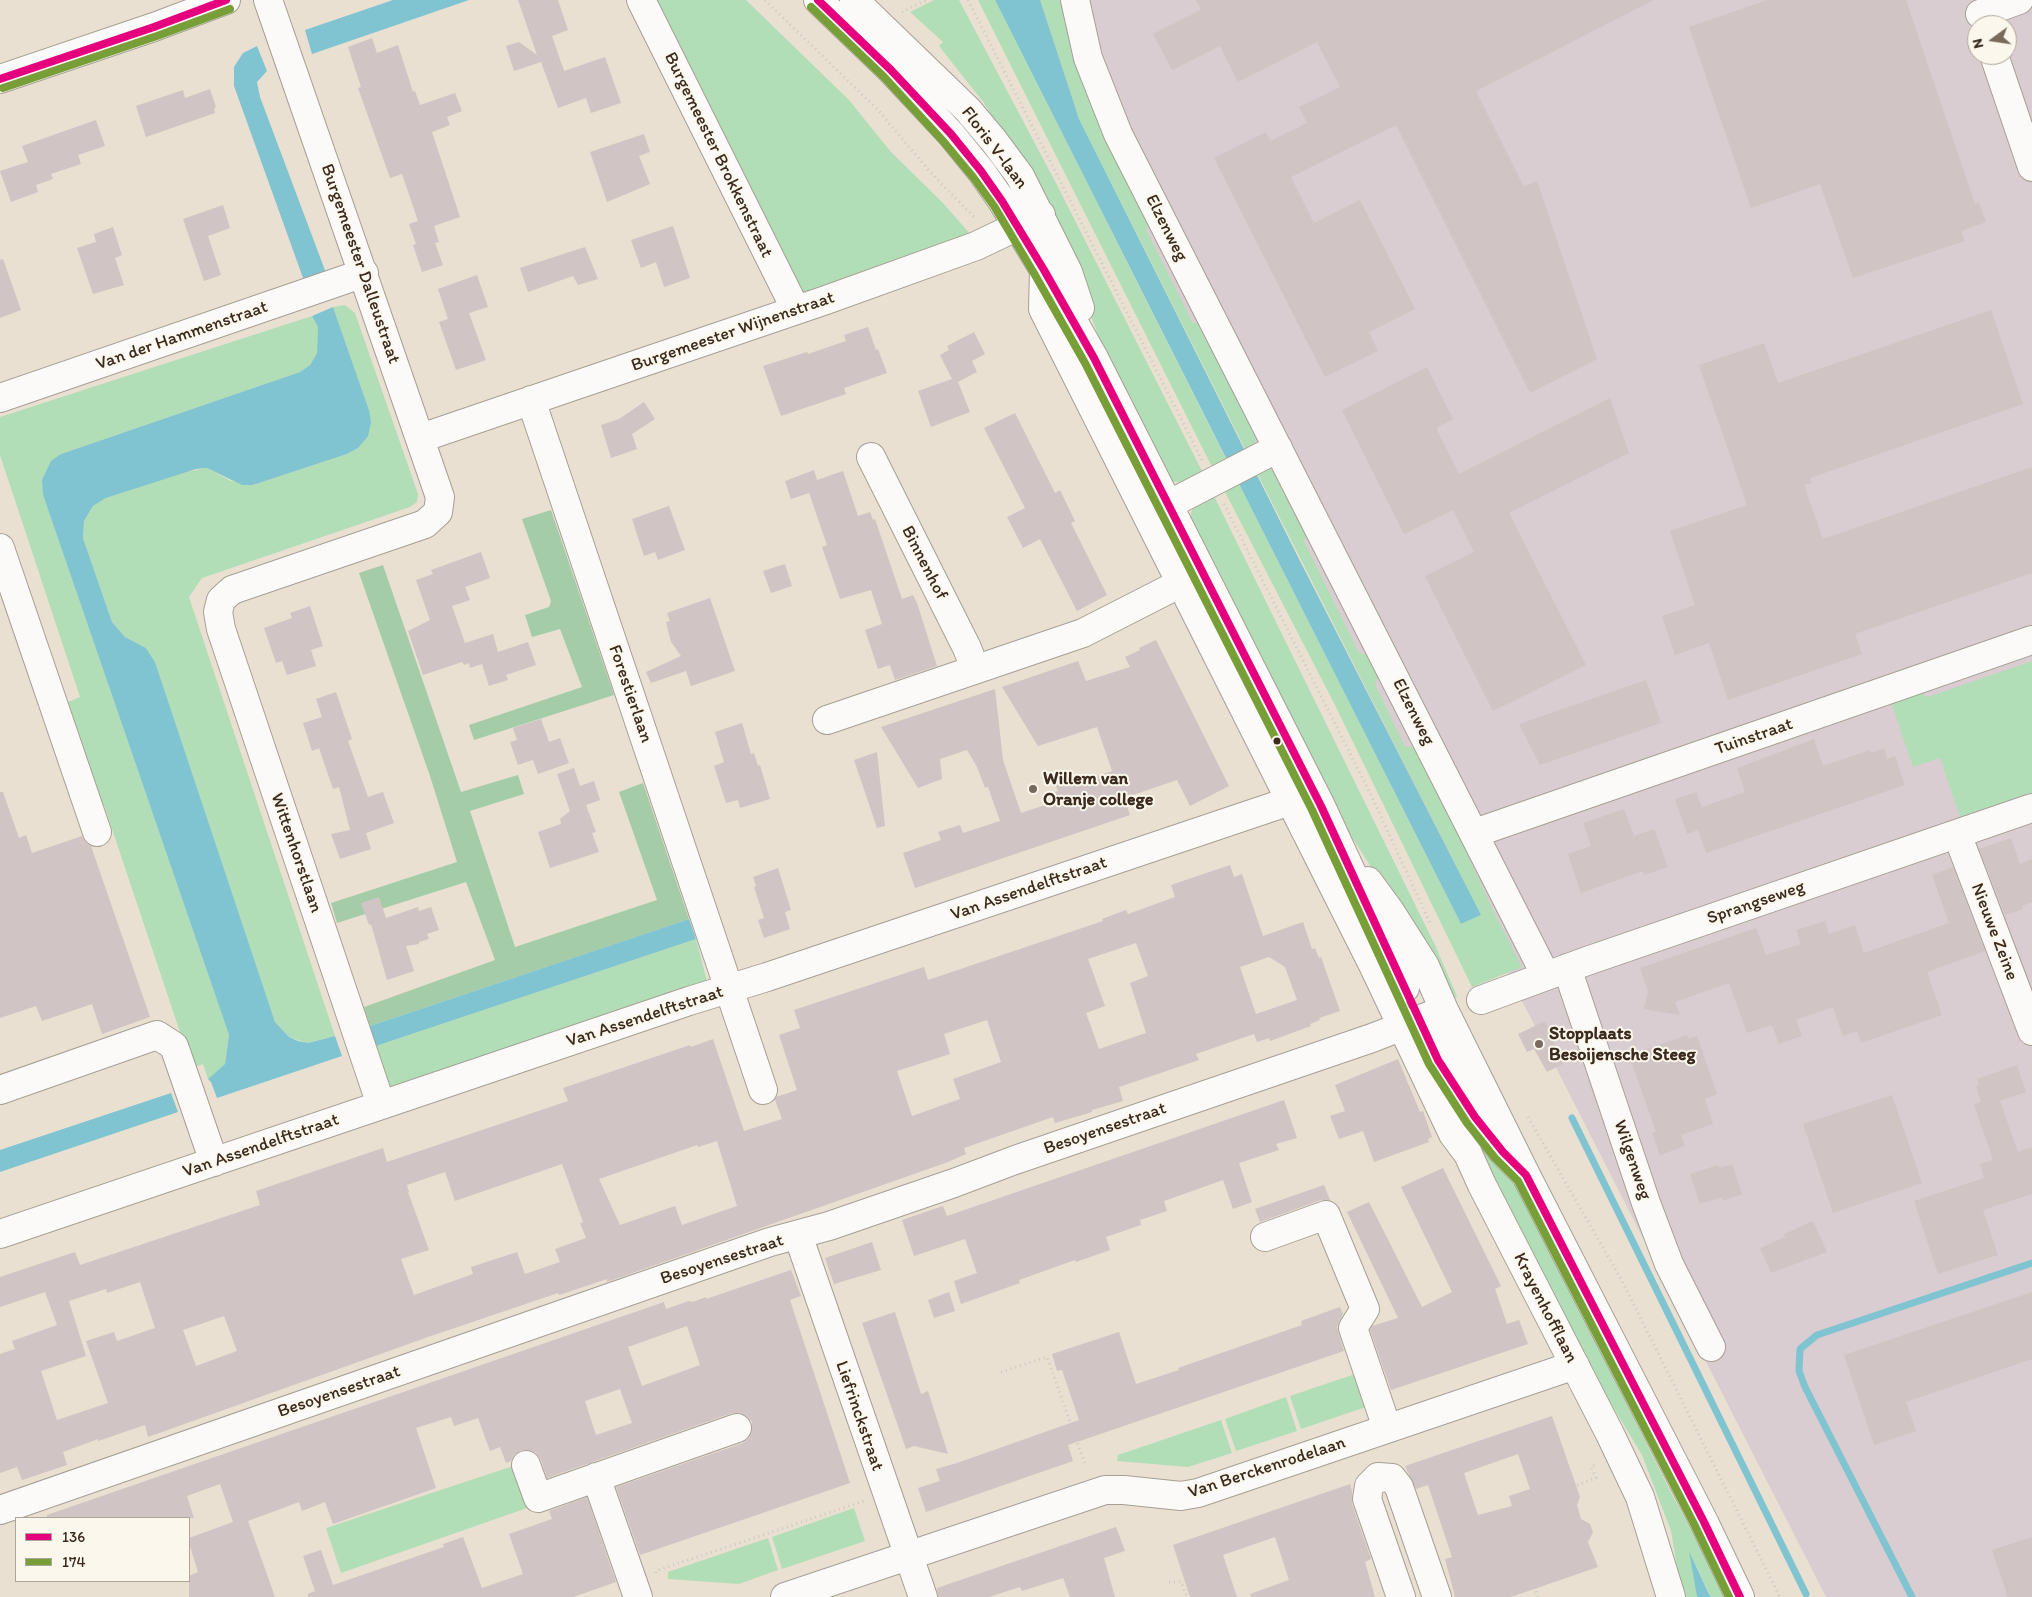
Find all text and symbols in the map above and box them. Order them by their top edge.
north arrow [1967,15,2017,65]
text: N [1969,37,1987,50]
street label: Burgemeester Brokkenstraat [659,49,777,261]
street label: Floris V-laan [956,102,1032,194]
street label: Burgemeester Dalleustraat [316,161,404,367]
street label: Elzenweg [1140,191,1192,265]
street label: Burgemeester Wijnenstraat [629,287,837,377]
street label: Van der Hammenstraat [93,296,271,376]
street label: Binnenhof [896,522,952,604]
street label: Forestierlaan [603,642,657,746]
street label: Elzenweg [1387,675,1439,749]
street label: Tuinstraat [1712,714,1796,760]
unlabelled marker [1272,736,1282,746]
place label: Willem van Oranje college [1043,768,1154,811]
marker: Willem van Oranje college [1027,783,1039,795]
street label: Wittenhorstlaan [265,790,327,916]
street label: Van Assendelftstraat [948,852,1110,926]
street label: Sprangseweg [1704,876,1808,930]
street label: Nieuwe Zeine [1966,880,2022,984]
street label: Van Assendelftstraat [564,981,726,1053]
place label: Stopplaats Besoijensche Steeg [1549,1023,1696,1066]
marker: Stopplaats Besoijensche Steeg [1533,1038,1545,1050]
street label: Besoyensestraat [1041,1098,1169,1160]
street label: Van Assendelftstraat [180,1109,342,1183]
street label: Wilgenweg [1608,1117,1656,1203]
street label: Besoyensestraat [658,1230,786,1290]
street label: Krayenhofflaan [1508,1249,1582,1367]
street label: Liefrinckstraat [830,1358,888,1474]
street label: Besoyensestraat [275,1361,403,1423]
street label: Van Berckenrodelaan [1186,1432,1348,1504]
legend [15,1517,190,1582]
text: 136 [62,1528,85,1546]
text: 174 [62,1553,85,1571]

